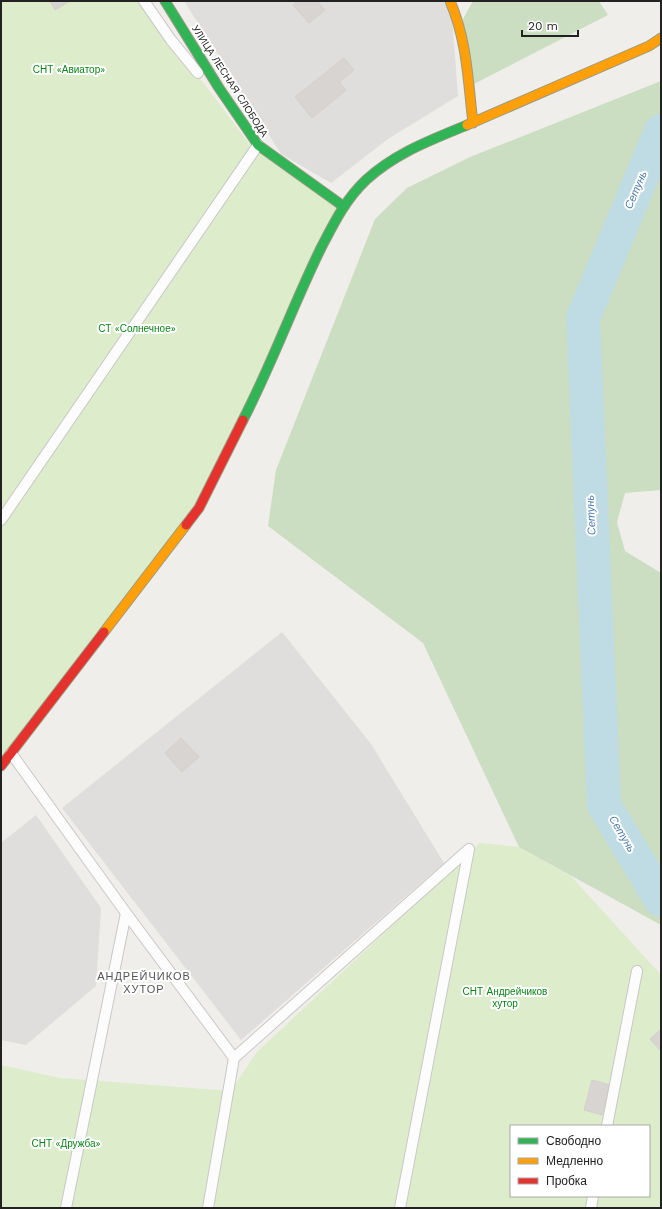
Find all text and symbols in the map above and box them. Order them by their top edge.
scale bar [522,12,578,38]
text: 20 m [528,19,558,33]
street label: УЛИЦА ЛЕСНАЯ СЛОБОДА [190,23,270,139]
park label: СНТ «Авиатор» [33,64,105,75]
water label: Сетунь [622,169,650,211]
park label: СТ «Солнечное» [98,323,176,334]
water label: Сетунь [583,494,599,535]
water label: Сетунь [606,813,638,855]
district label: АНДРЕЙЧИКОВ ХУТОР [97,970,191,996]
park label: СНТ Андрейчиков хутор [463,986,547,1009]
legend [510,1125,650,1197]
text: Свободно [546,1134,601,1148]
park label: СНТ «Дружба» [31,1138,101,1149]
text: Медленно [546,1154,603,1168]
text: Пробка [546,1174,587,1188]

